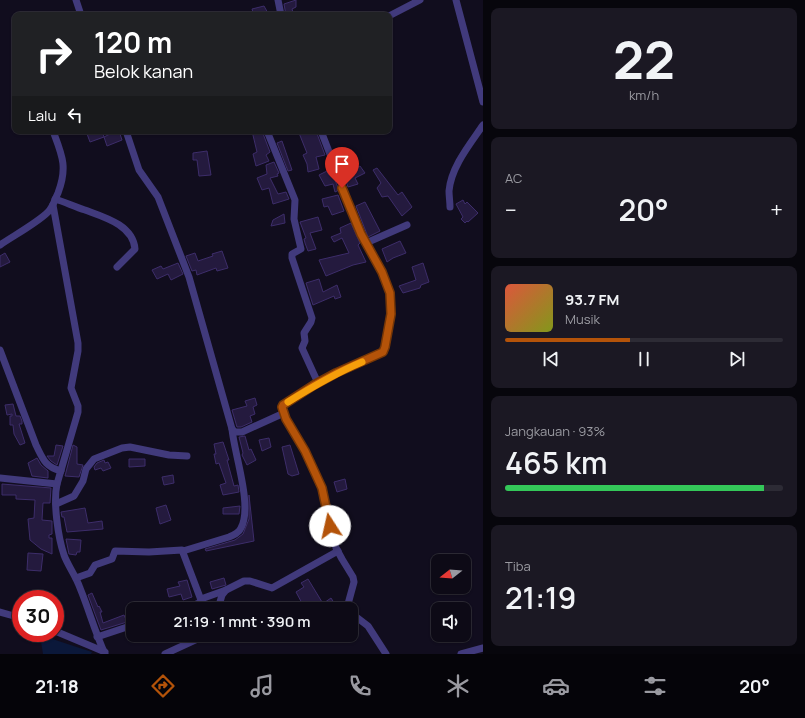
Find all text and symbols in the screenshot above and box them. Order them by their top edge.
text: 120 m [94,23,172,61]
text: 22 [613,24,675,95]
icon: right [28,28,80,80]
text: Belok kanan [94,59,193,83]
text: km/h [629,86,659,104]
icon: left [64,104,86,126]
text: Lalu [28,105,56,126]
pin [325,147,359,188]
icon: arrive [331,153,353,175]
text: AC [505,169,522,187]
text: 20° [618,189,669,230]
text: − [505,195,517,225]
text: + [770,195,783,225]
text: 93.7 FM [565,289,619,310]
text: Musik [565,310,600,328]
icon: previous [540,348,562,370]
icon: pause [633,348,655,370]
icon: next [726,348,748,370]
text: Jangkauan · 93% [505,422,605,440]
text: 465 km [505,442,607,483]
position arrow [309,505,351,547]
north arrow [431,554,471,594]
map controls [431,554,471,642]
text: Tiba [505,557,531,575]
text: 21:19 [505,577,576,618]
speed limit sign: 30 [12,590,64,642]
button: sound [431,602,471,642]
text: 21:19 · 1 mnt · 390 m [173,611,311,632]
icon: directions [149,672,177,700]
icon: music [248,672,276,700]
icon: phone [346,672,374,700]
icon: climate [444,672,472,700]
icon: car [542,672,570,700]
icon: filters [641,672,669,700]
text: 21:18 [35,674,79,698]
text: 20° [739,674,770,698]

